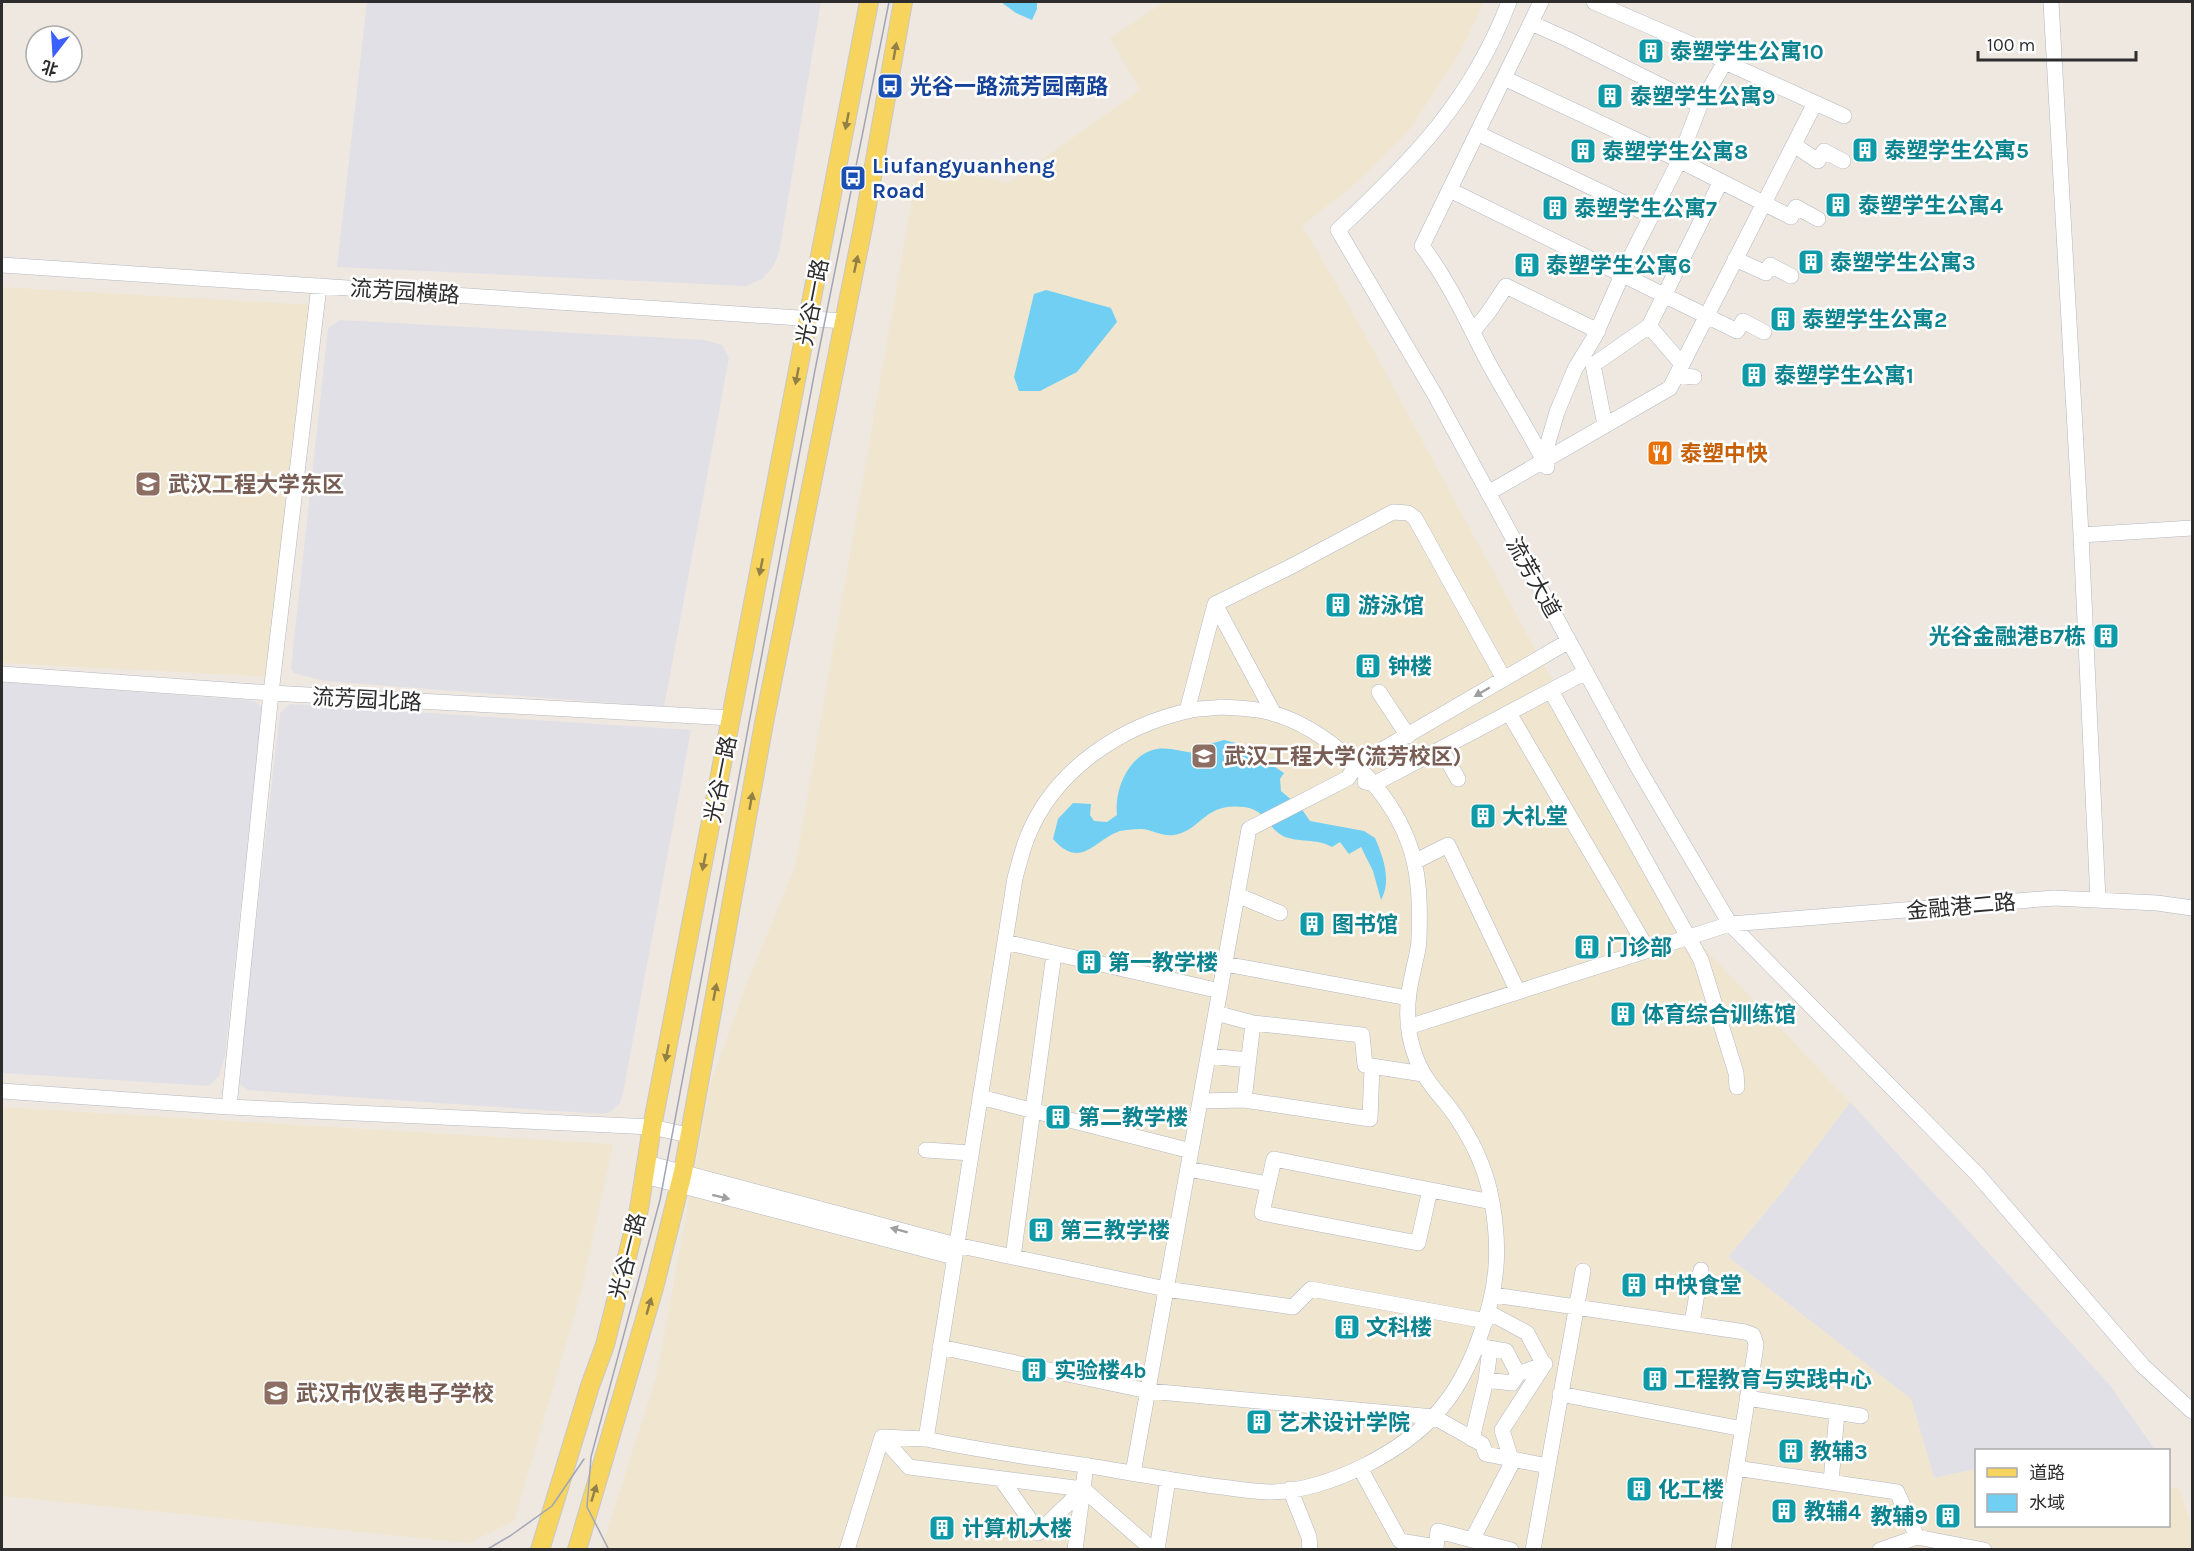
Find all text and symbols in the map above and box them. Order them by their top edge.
north arrow [24,24,84,84]
scale bar [1978,24,2136,62]
text: 100 m [1987,34,2035,56]
building icon: 泰塑学生公寓10 [1636,36,1666,66]
place label: 泰塑学生公寓10 [1670,39,1824,65]
one-way arrow [890,41,899,60]
text: 北 [39,56,60,79]
bus stop icon: 光谷一路流芳园南路 [875,71,905,101]
place label: 光谷一路流芳园南路 [910,74,1108,100]
building icon: 泰塑学生公寓9 [1595,81,1625,111]
place label: 泰塑学生公寓9 [1630,84,1775,110]
one-way arrow [842,112,851,131]
building icon: 泰塑学生公寓5 [1850,135,1880,165]
building icon: 泰塑学生公寓8 [1568,136,1598,166]
place label: 泰塑学生公寓5 [1884,138,2029,164]
place label: 泰塑学生公寓8 [1602,139,1748,165]
place label: Liufangyuanheng Road [872,153,1055,204]
bus stop icon: Liufangyuanheng Road [838,163,868,193]
building icon: 泰塑学生公寓4 [1823,190,1853,220]
building icon: 泰塑学生公寓7 [1540,193,1570,223]
place label: 泰塑学生公寓4 [1858,193,2003,219]
place label: 泰塑学生公寓7 [1574,196,1717,222]
building icon: 泰塑学生公寓3 [1796,247,1826,277]
building icon: 泰塑学生公寓6 [1512,250,1542,280]
place label: 泰塑学生公寓3 [1830,250,1976,276]
place label: 泰塑学生公寓6 [1546,253,1691,279]
one-way arrow [852,254,861,273]
street label: 光谷一路 [792,257,834,348]
street label: 流芳园横路 [349,275,461,309]
building icon: 泰塑学生公寓2 [1768,304,1798,334]
place label: 泰塑学生公寓2 [1802,307,1947,333]
building icon: 泰塑学生公寓1 [1739,360,1769,390]
place label: 泰塑学生公寓1 [1774,363,1914,389]
one-way arrow [792,366,801,385]
restaurant icon: 泰塑中快 [1645,438,1675,468]
place label: 泰塑中快 [1680,441,1768,467]
school or university icon: 武汉工程大学东区 [133,469,163,499]
place label: 武汉工程大学东区 [168,472,344,498]
street label: 流芳大道 [1500,533,1566,622]
one-way arrow [756,558,765,577]
building icon: 游泳馆 [1323,590,1353,620]
place label: 游泳馆 [1358,593,1424,619]
building icon: 光谷金融港B7栋 [2091,621,2121,651]
place label: 光谷金融港B7栋 [1929,624,2086,650]
building icon: 钟楼 [1353,651,1383,681]
place label: 钟楼 [1388,654,1432,680]
street label: 流芳园北路 [311,684,423,716]
one-way arrow [1473,687,1490,697]
street label: 光谷一路 [700,734,742,825]
school or university icon: 武汉工程大学(流芳校区) [1189,741,1219,771]
place label: 武汉工程大学(流芳校区) [1224,744,1462,770]
one-way arrow [747,791,756,810]
building icon: 大礼堂 [1468,801,1498,831]
place label: 大礼堂 [1502,804,1568,830]
one-way arrow [699,852,708,871]
street label: 金融港二路 [1905,889,2017,925]
building icon: 图书馆 [1297,909,1327,939]
place label: 图书馆 [1332,912,1398,938]
building icon: 门诊部 [1572,932,1602,962]
place label: 门诊部 [1606,935,1672,961]
building icon: 第一教学楼 [1074,947,1104,977]
place label: 第一教学楼 [1108,950,1218,976]
one-way arrow [711,983,720,1002]
building icon: 体育综合训练馆 [1608,999,1638,1029]
place label: 体育综合训练馆 [1642,1002,1796,1028]
one-way arrow [662,1044,671,1063]
building icon: 第二教学楼 [1043,1102,1073,1132]
place label: 第二教学楼 [1078,1105,1188,1131]
one-way arrow [712,1192,730,1202]
street label: 光谷一路 [605,1210,651,1302]
building icon: 第三教学楼 [1026,1215,1056,1245]
place label: 第三教学楼 [1060,1218,1170,1244]
one-way arrow [890,1225,908,1234]
building icon: 中快食堂 [1619,1270,1649,1300]
place label: 中快食堂 [1654,1273,1742,1299]
one-way arrow [645,1297,654,1315]
building icon: 文科楼 [1332,1312,1362,1342]
place label: 文科楼 [1366,1315,1432,1341]
building icon: 实验楼4b [1019,1355,1049,1385]
place label: 实验楼4b [1054,1358,1147,1384]
building icon: 工程教育与实践中心 [1640,1364,1670,1394]
place label: 工程教育与实践中心 [1674,1367,1872,1393]
school or university icon: 武汉市仪表电子学校 [261,1378,291,1408]
place label: 武汉市仪表电子学校 [296,1381,494,1407]
building icon: 艺术设计学院 [1244,1407,1274,1437]
place label: 艺术设计学院 [1278,1410,1410,1436]
building icon: 教辅3 [1776,1436,1806,1466]
place label: 教辅3 [1810,1439,1868,1465]
legend [1975,1449,2170,1527]
text: 道路 [2029,1462,2065,1484]
building icon: 化工楼 [1624,1474,1654,1504]
place label: 化工楼 [1658,1477,1724,1503]
one-way arrow [590,1484,599,1502]
text: 水域 [2029,1492,2065,1514]
building icon: 教辅4 [1769,1496,1799,1526]
place label: 教辅4 [1804,1499,1861,1525]
building icon: 教辅9 [1933,1501,1963,1531]
place label: 教辅9 [1871,1504,1928,1530]
building icon: 计算机大楼 [927,1513,957,1543]
place label: 计算机大楼 [962,1516,1072,1542]

